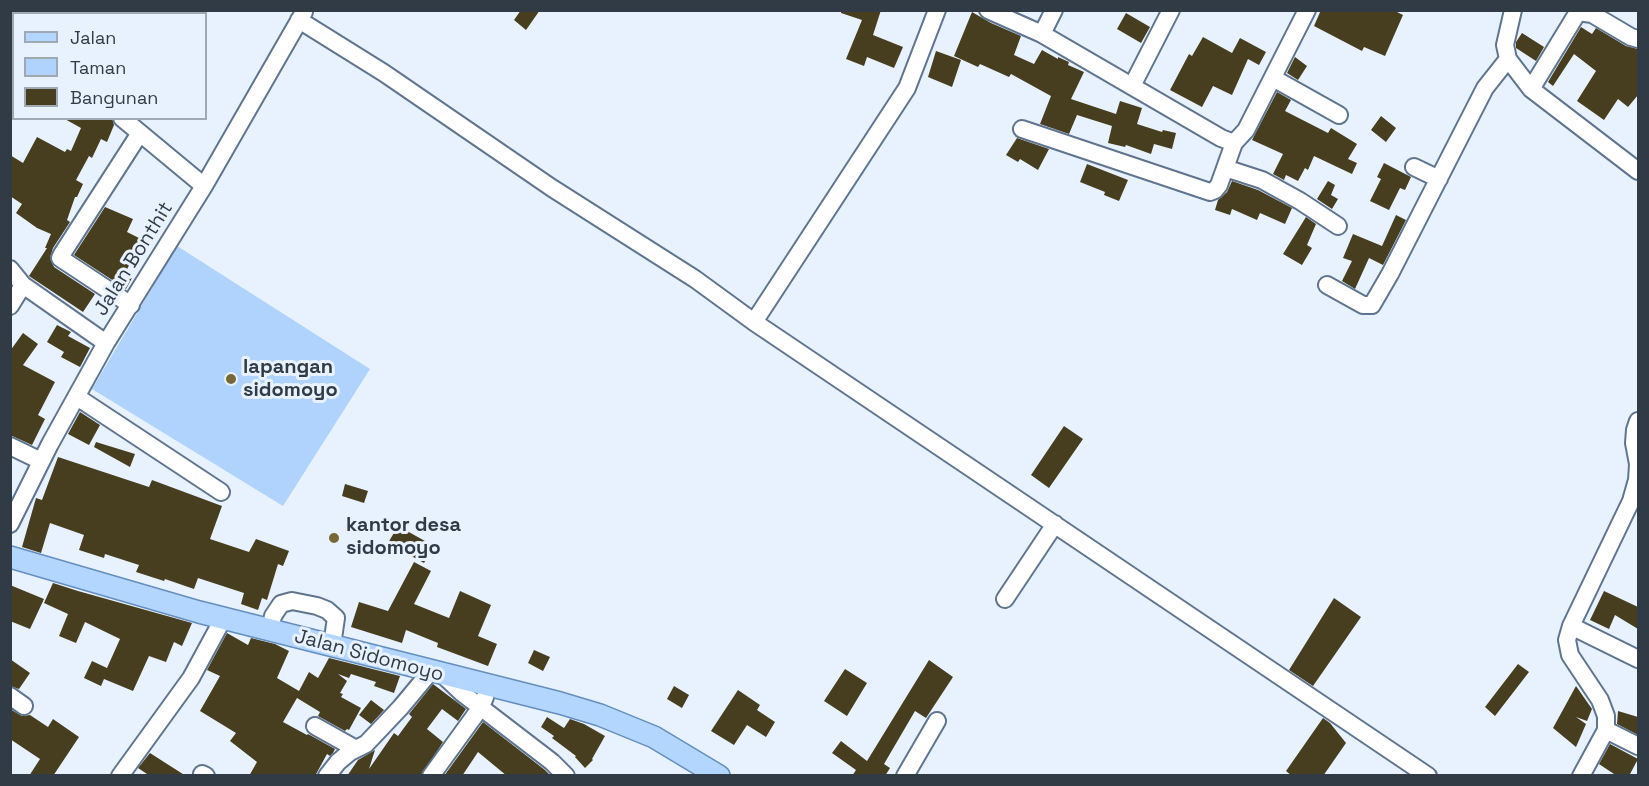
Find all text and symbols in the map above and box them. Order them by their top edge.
legend [12,12,207,120]
text: Jalan [70,26,116,49]
text: Taman [70,56,126,79]
text: Bangunan [70,86,158,109]
street label: Jalan Bonthit [89,198,179,320]
place label: lapangan sidomoyo [243,356,338,403]
marker: lapangan sidomoyo [224,372,238,386]
place label: kantor desa sidomoyo [346,514,461,561]
marker: kantor desa sidomoyo [327,531,341,545]
street label: Jalan Sidomoyo [292,625,446,687]

